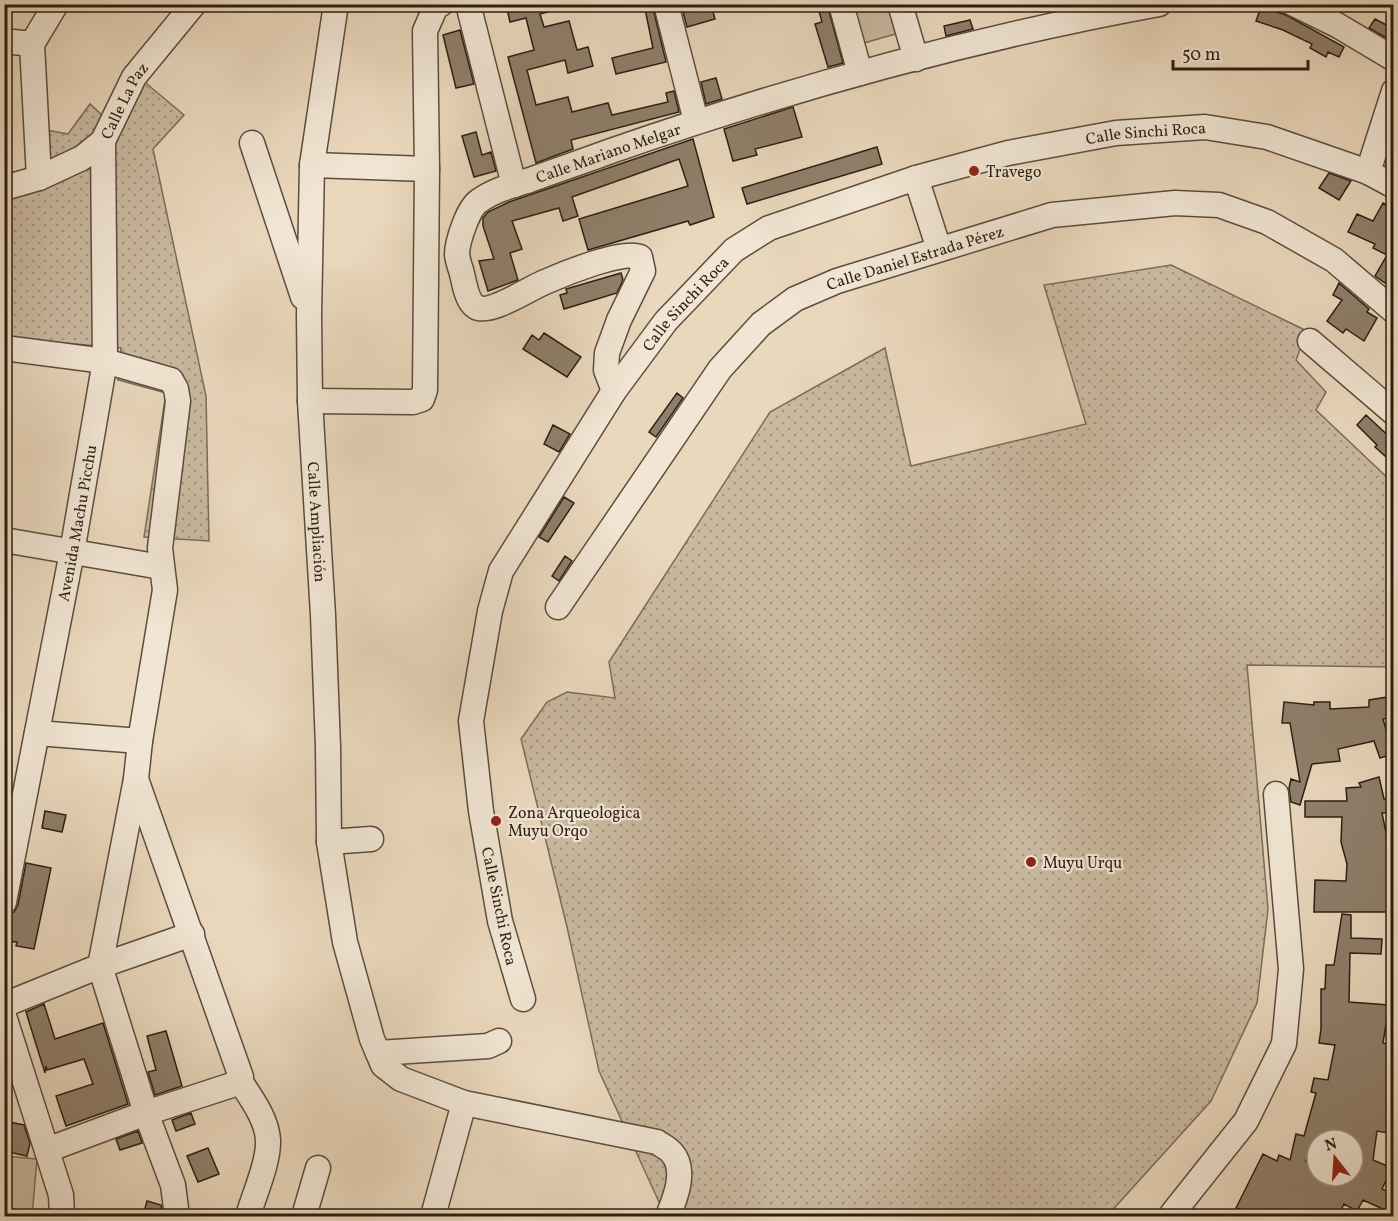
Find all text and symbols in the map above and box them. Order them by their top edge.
scale bar [1173,33,1308,71]
text: 50 m [1182,43,1221,68]
street label: Calle La Paz [96,58,155,144]
street label: Calle Sinchi Roca [1084,118,1207,151]
street label: Calle Mariano Melgar [533,119,684,190]
place label: Travego [986,162,1041,184]
marker: Travego [967,164,981,178]
street label: Calle Daniel Estrada Pérez [823,221,1007,297]
street label: Calle Sinchi Roca [638,253,735,357]
street label: Avenida Machu Picchu [54,443,103,604]
street label: Calle Ampliación [301,461,330,583]
place label: Zona Arqueologica Muyu Orqo [508,803,640,843]
marker: Zona Arqueologica Muyu Orqo [489,814,503,828]
street label: Calle Sinchi Roca [475,845,521,968]
place label: Muyu Urqu [1043,853,1122,875]
marker: Muyu Urqu [1024,855,1038,869]
north arrow [1305,1128,1365,1188]
text: N [1322,1133,1340,1158]

